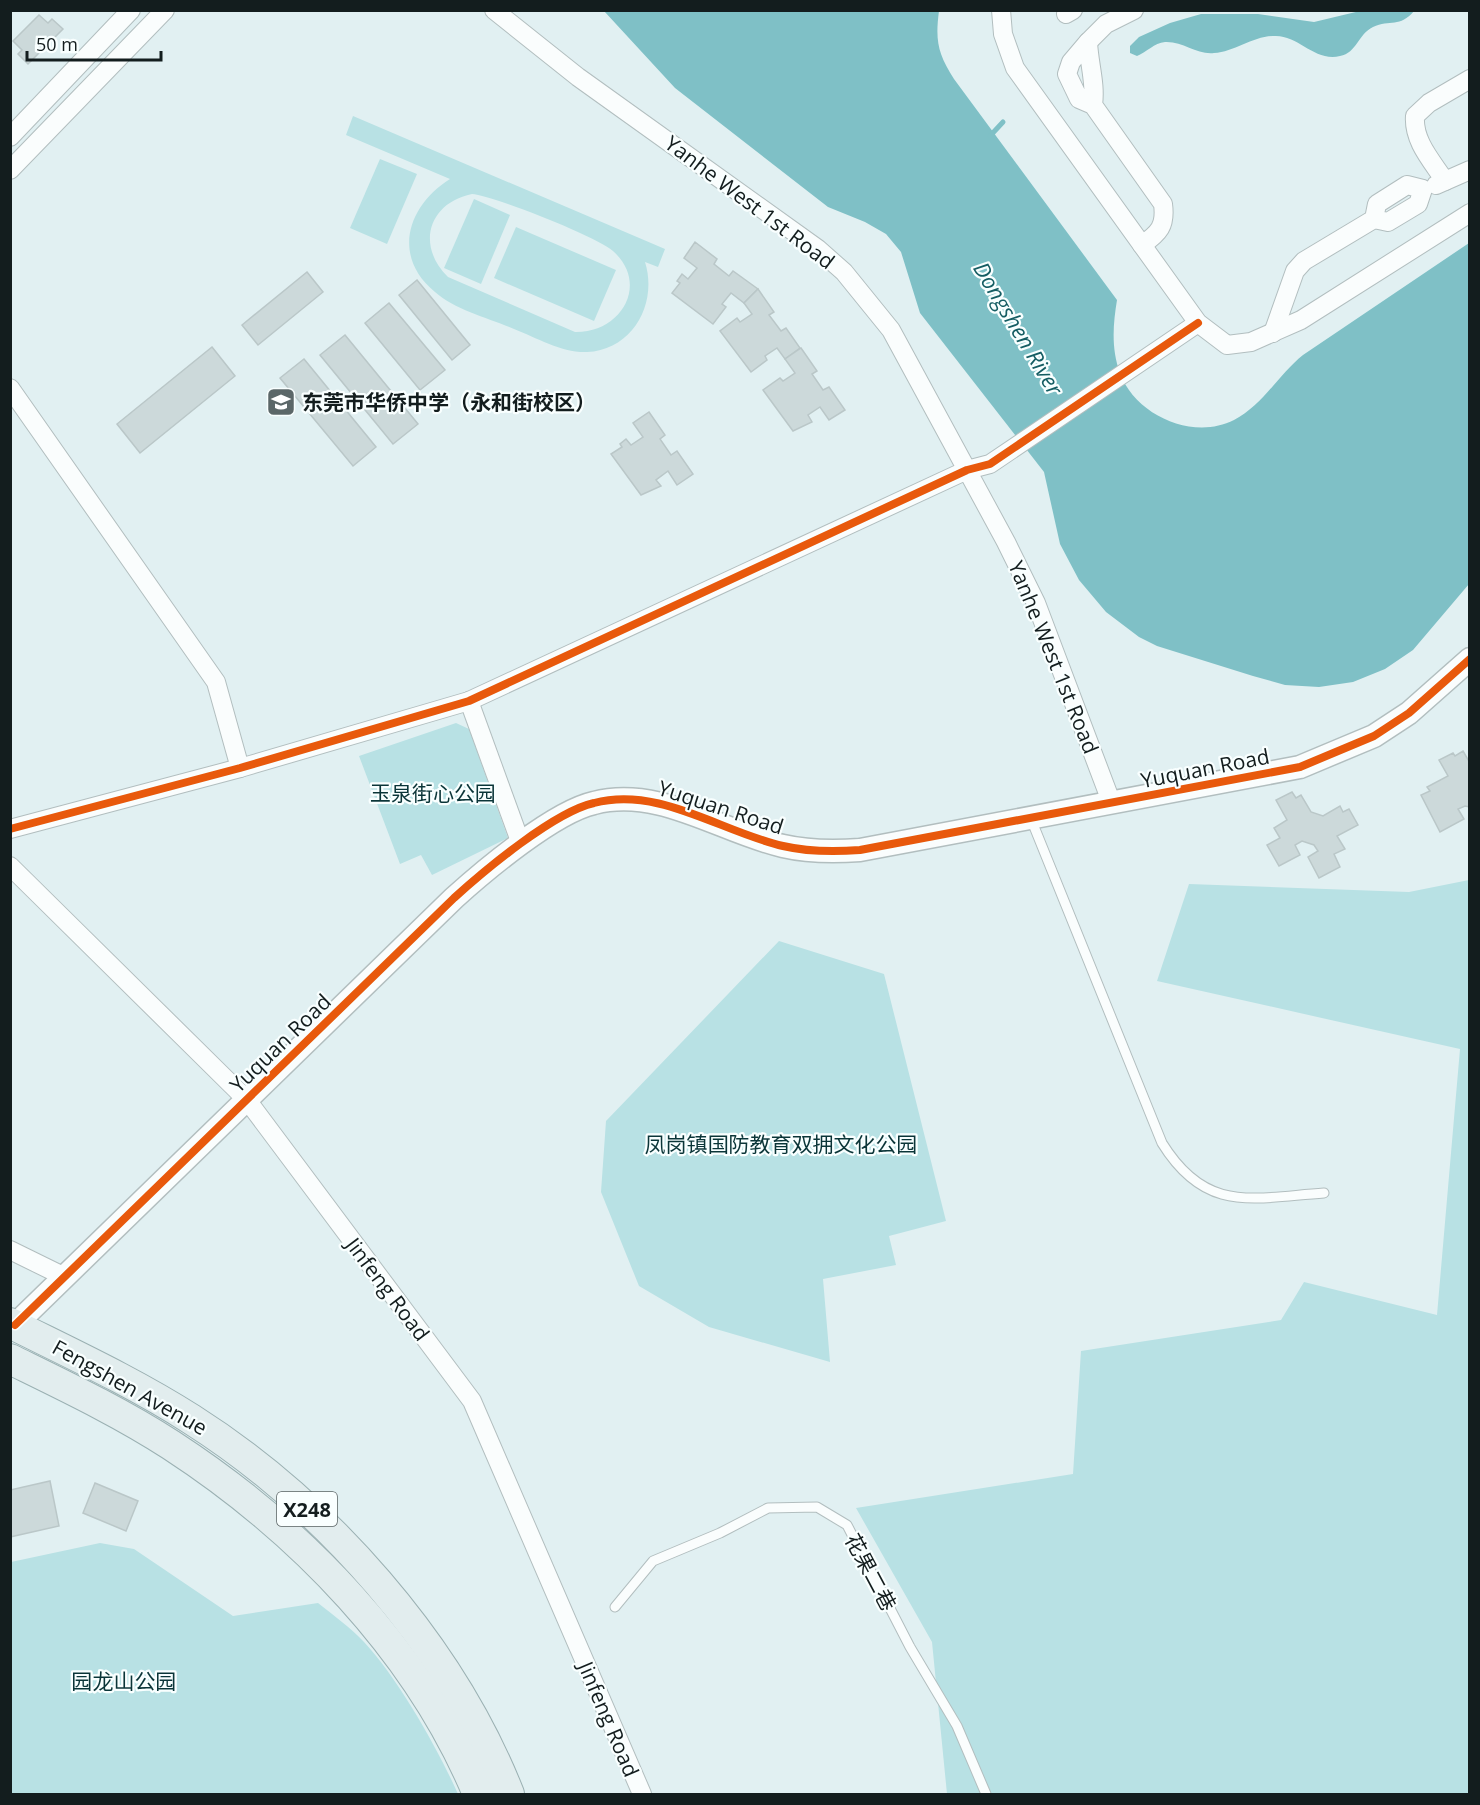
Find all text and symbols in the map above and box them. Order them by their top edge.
scale bar [27,24,160,62]
text: 50 m [36,32,78,56]
street label: Yanhe West 1st Road [659,129,841,275]
water label: Dongshen River [967,256,1071,401]
school or university icon: 东莞市华侨中学（永和街校区） [265,386,297,418]
place label: 东莞市华侨中学（永和街校区） [302,388,596,416]
street label: Yanhe West 1st Road [1003,556,1105,758]
street label: Yuquan Road [1138,742,1272,794]
street label: Yuquan Road [655,774,787,840]
park label: 玉泉街心公园 [370,779,496,807]
street label: Yuquan Road [223,988,337,1098]
park label: 凤岗镇国防教育双拥文化公园 [645,1130,918,1158]
street label: Jinfeng Road [339,1230,436,1346]
street label: Fengshen Avenue [48,1333,212,1441]
road number: X248 [277,1492,337,1526]
street label: 花果二巷 [839,1528,903,1616]
street label: Jinfeng Road [571,1655,646,1781]
park label: 园龙山公园 [72,1667,177,1695]

